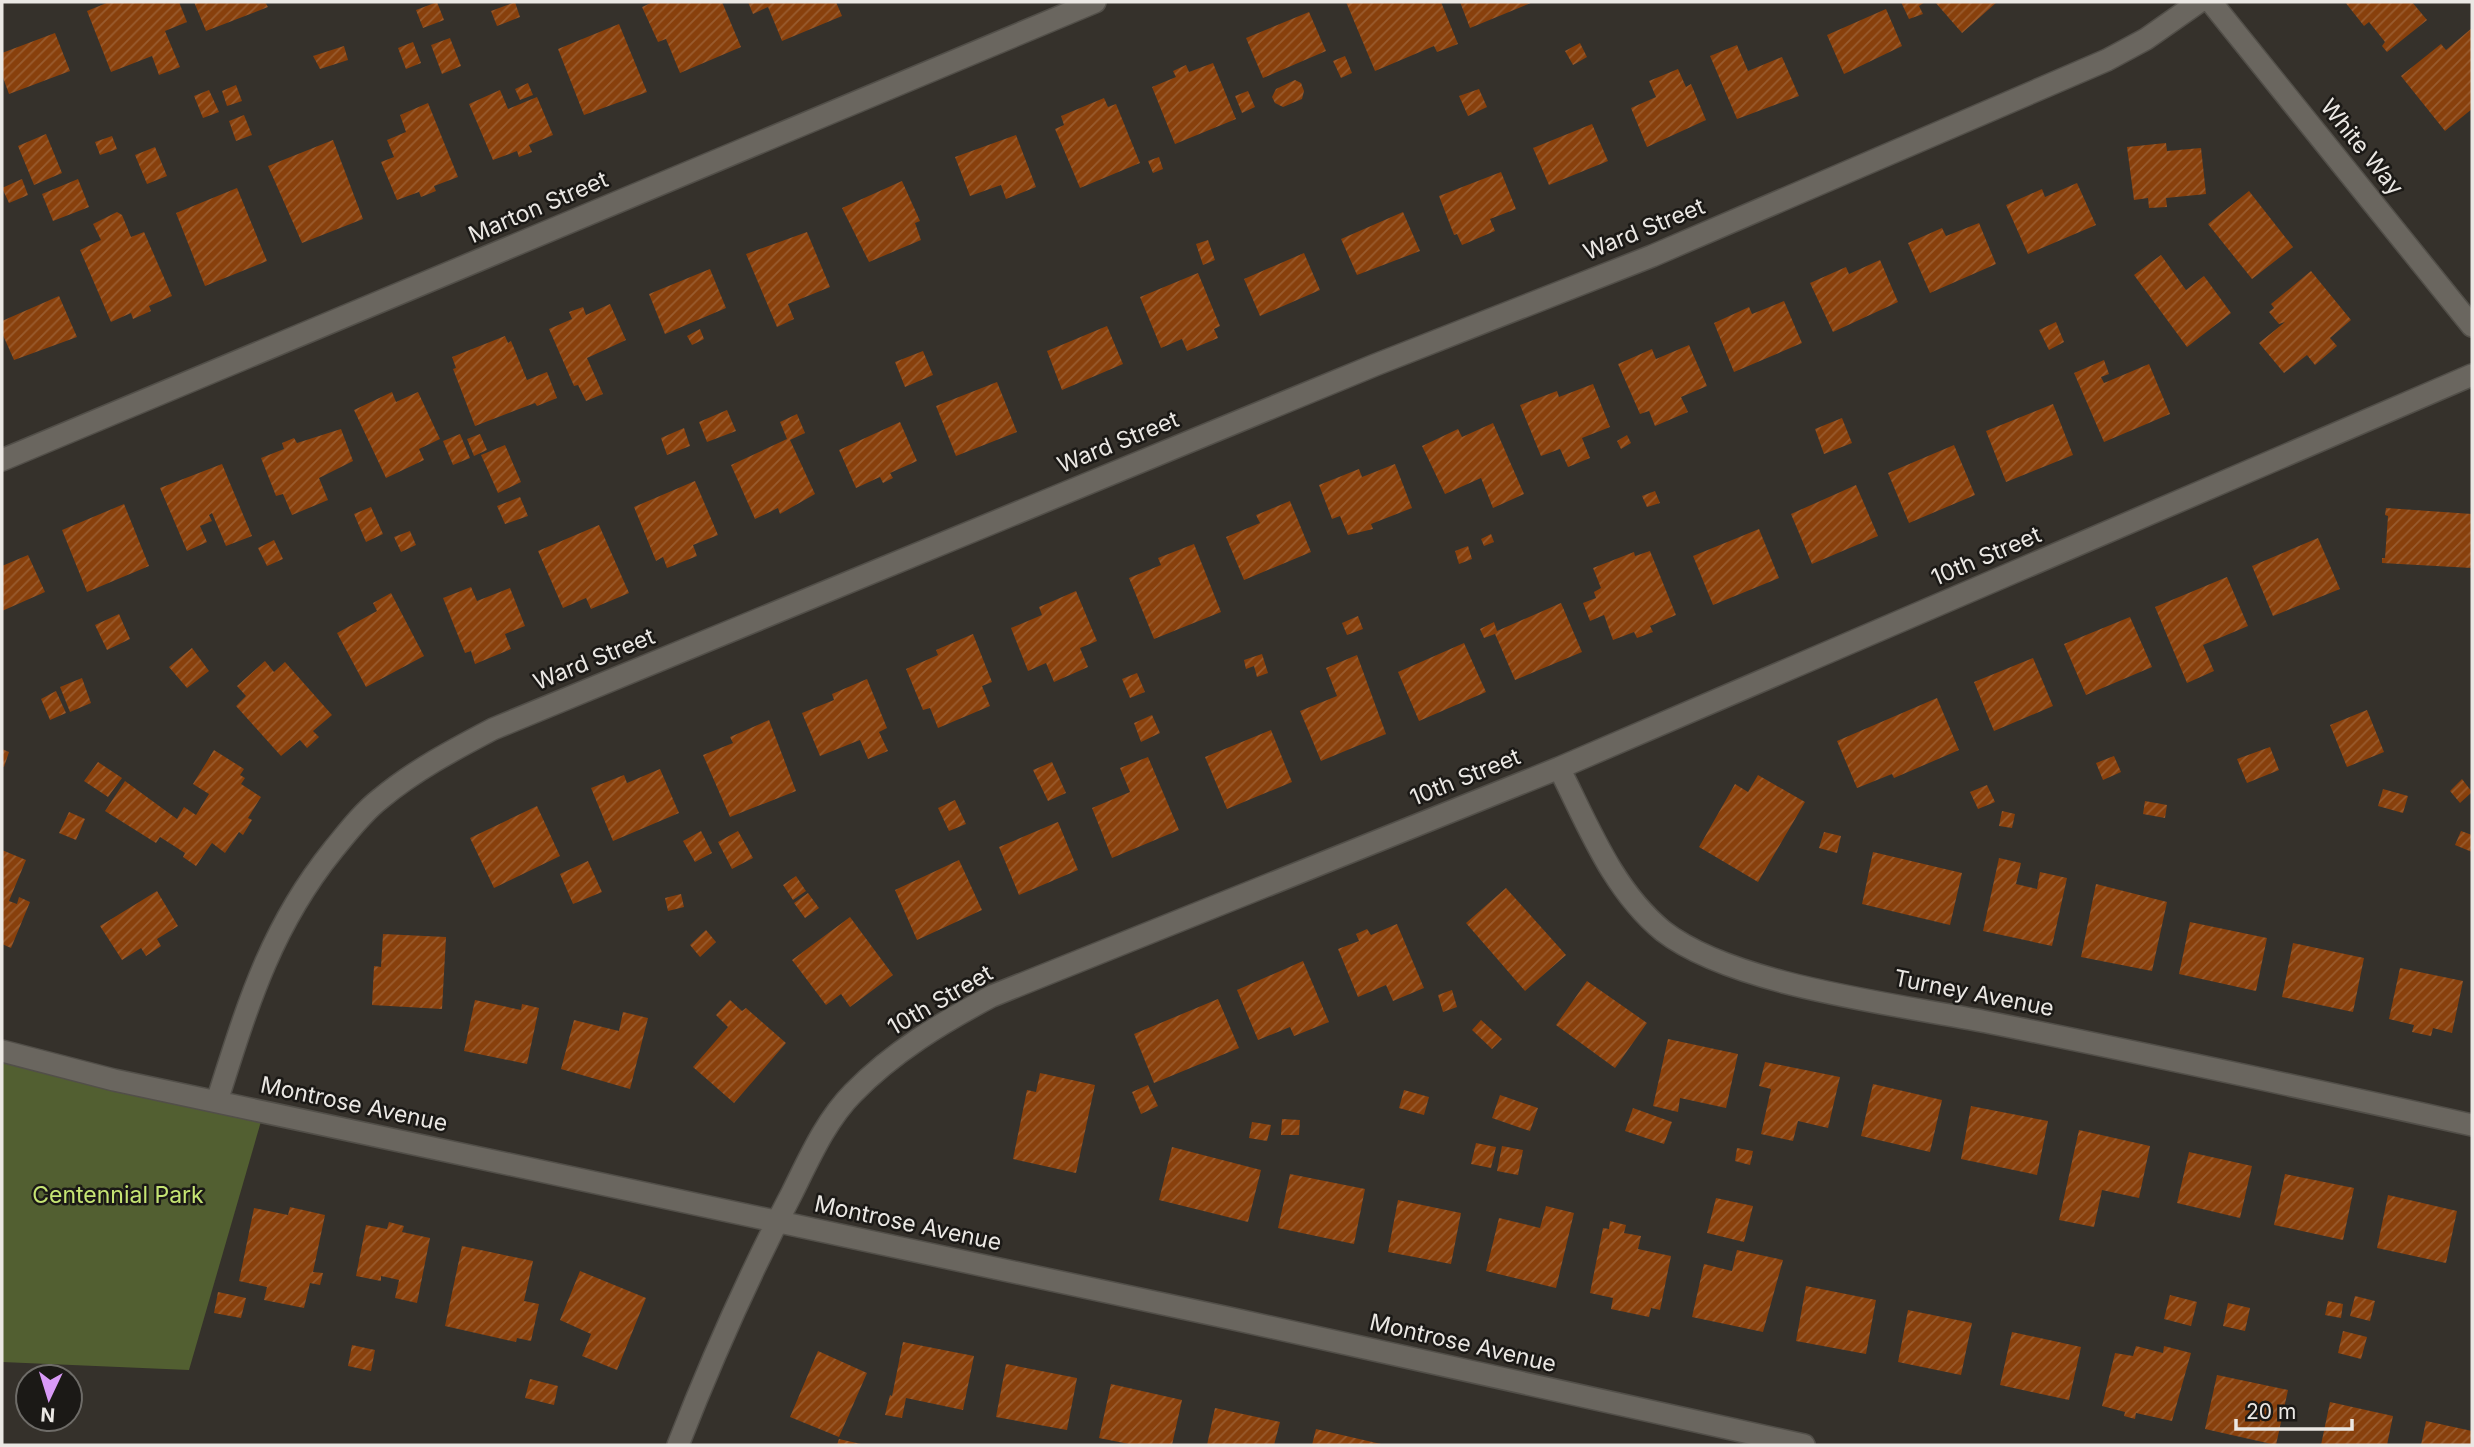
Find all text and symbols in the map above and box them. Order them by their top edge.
street label: White Way [2315,93,2409,201]
street label: Marton Street [464,165,612,249]
street label: Ward Street [1579,192,1709,266]
street label: Ward Street [1053,405,1183,479]
street label: 10th Street [1927,520,2046,592]
street label: Ward Street [529,622,659,696]
street label: 10th Street [1406,742,1525,812]
street label: 10th Street [882,958,998,1041]
street label: Turney Avenue [1892,964,2056,1022]
street label: Montrose Avenue [258,1070,450,1138]
park label: Centennial Park [32,1181,204,1209]
street label: Montrose Avenue [812,1189,1004,1257]
street label: Montrose Avenue [1367,1308,1559,1378]
north arrow [14,1363,84,1433]
scale bar [2236,1388,2352,1432]
text: 20 m [2246,1399,2296,1424]
text: N [40,1402,56,1426]

